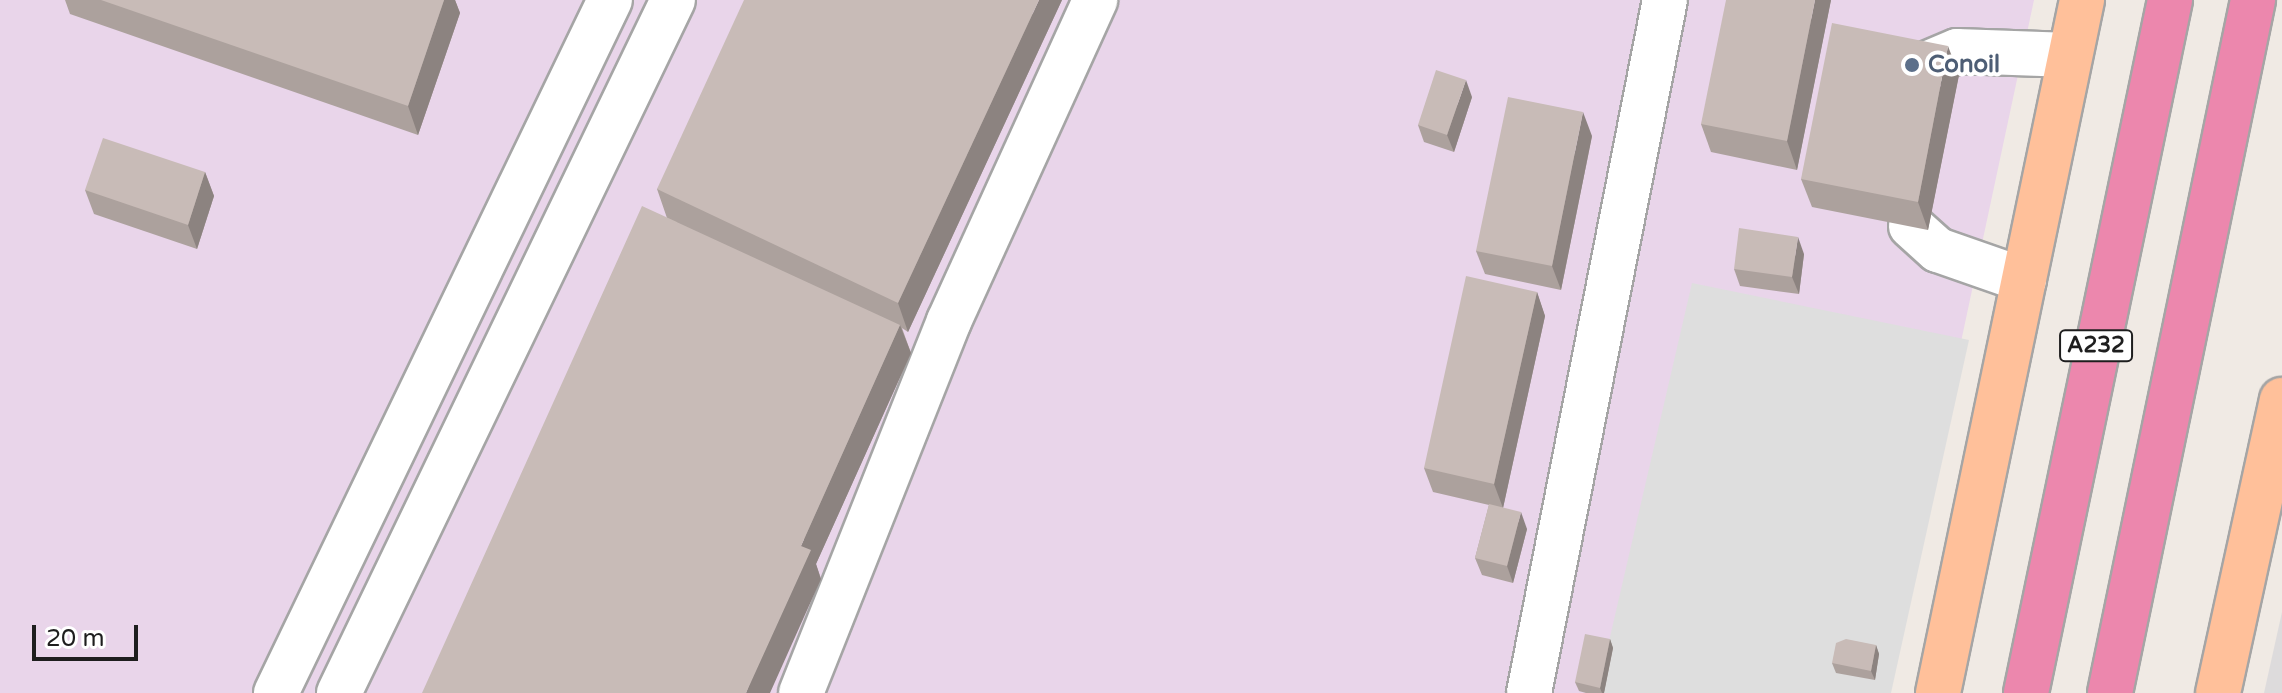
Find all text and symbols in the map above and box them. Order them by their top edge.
place label: Conoil [1928,51,2000,79]
marker: Conoil [1903,56,1921,74]
road number: A232 [2058,328,2134,364]
scale bar [36,609,142,659]
text: 20 m [46,624,104,653]

